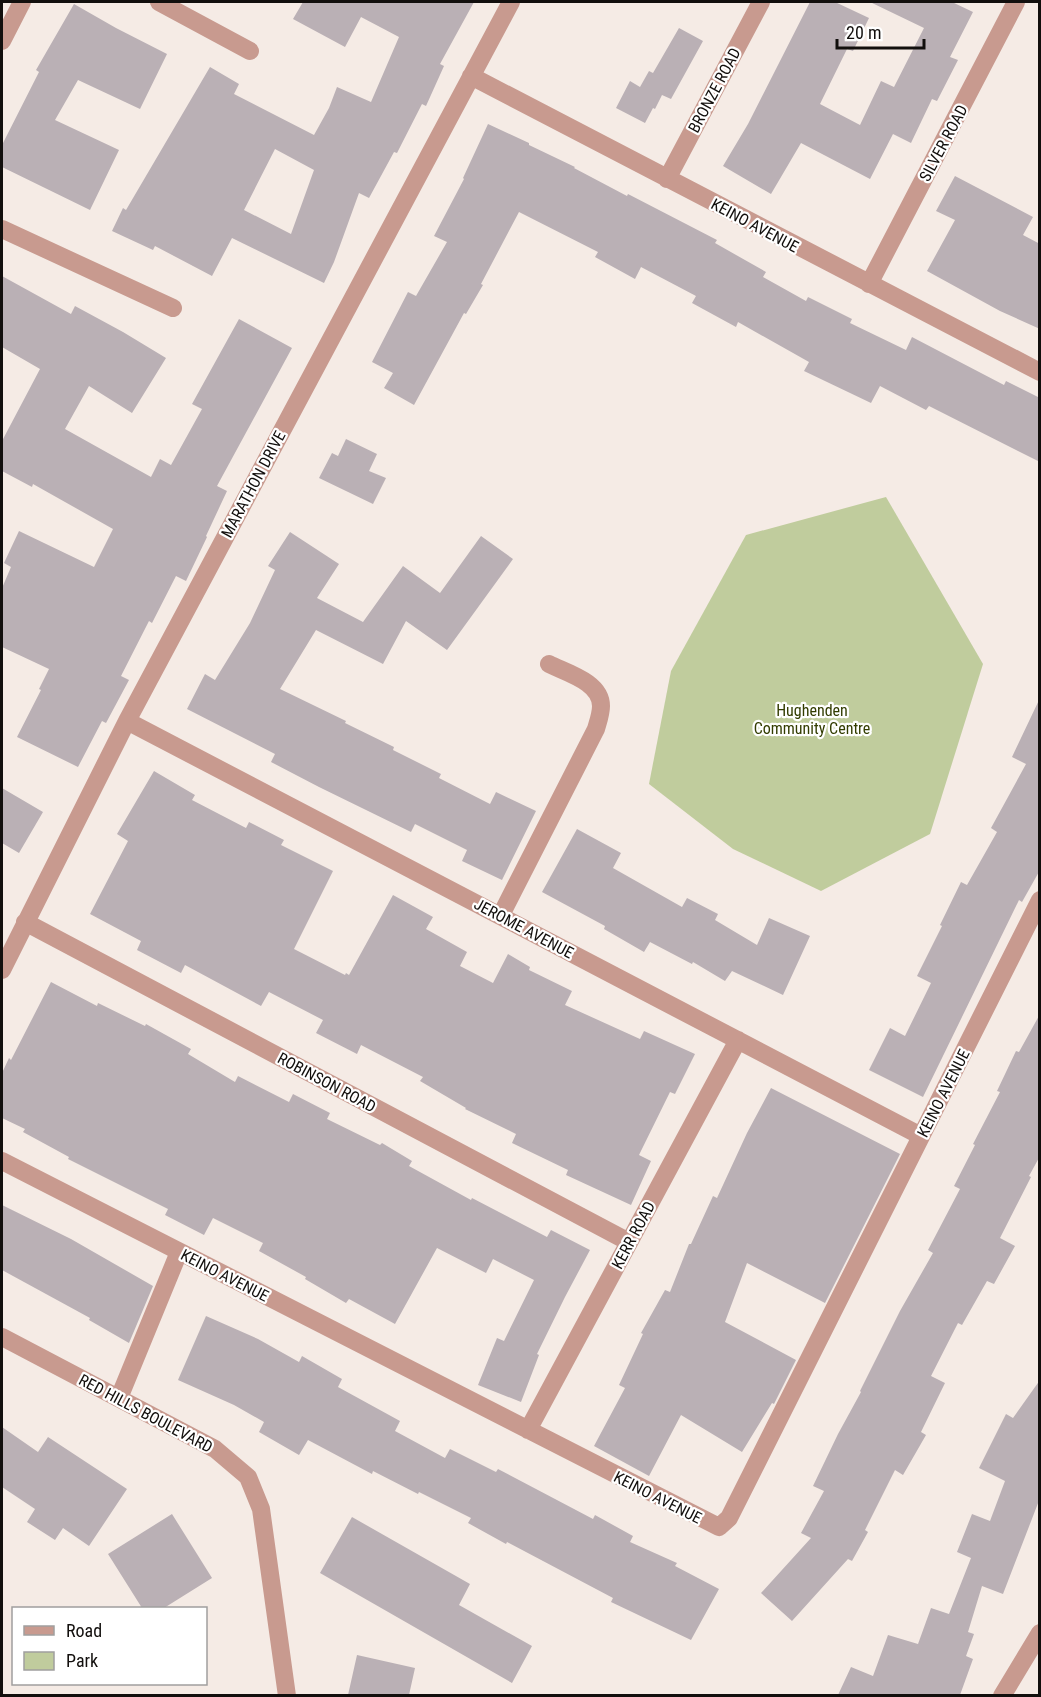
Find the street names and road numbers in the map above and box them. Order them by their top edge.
street label: BRONZE ROAD [684,45,745,136]
street label: SILVER ROAD [915,102,972,185]
street label: KEINO AVENUE [708,194,802,256]
street label: MARATHON DRIVE [217,428,290,541]
street label: JEROME AVENUE [471,894,577,963]
street label: KEINO AVENUE [913,1046,974,1140]
street label: ROBINSON ROAD [274,1049,379,1116]
street label: KERR ROAD [608,1198,659,1272]
street label: KEINO AVENUE [178,1245,272,1306]
street label: RED HILLS BOULEVARD [76,1370,216,1457]
street label: KEINO AVENUE [611,1467,705,1528]

